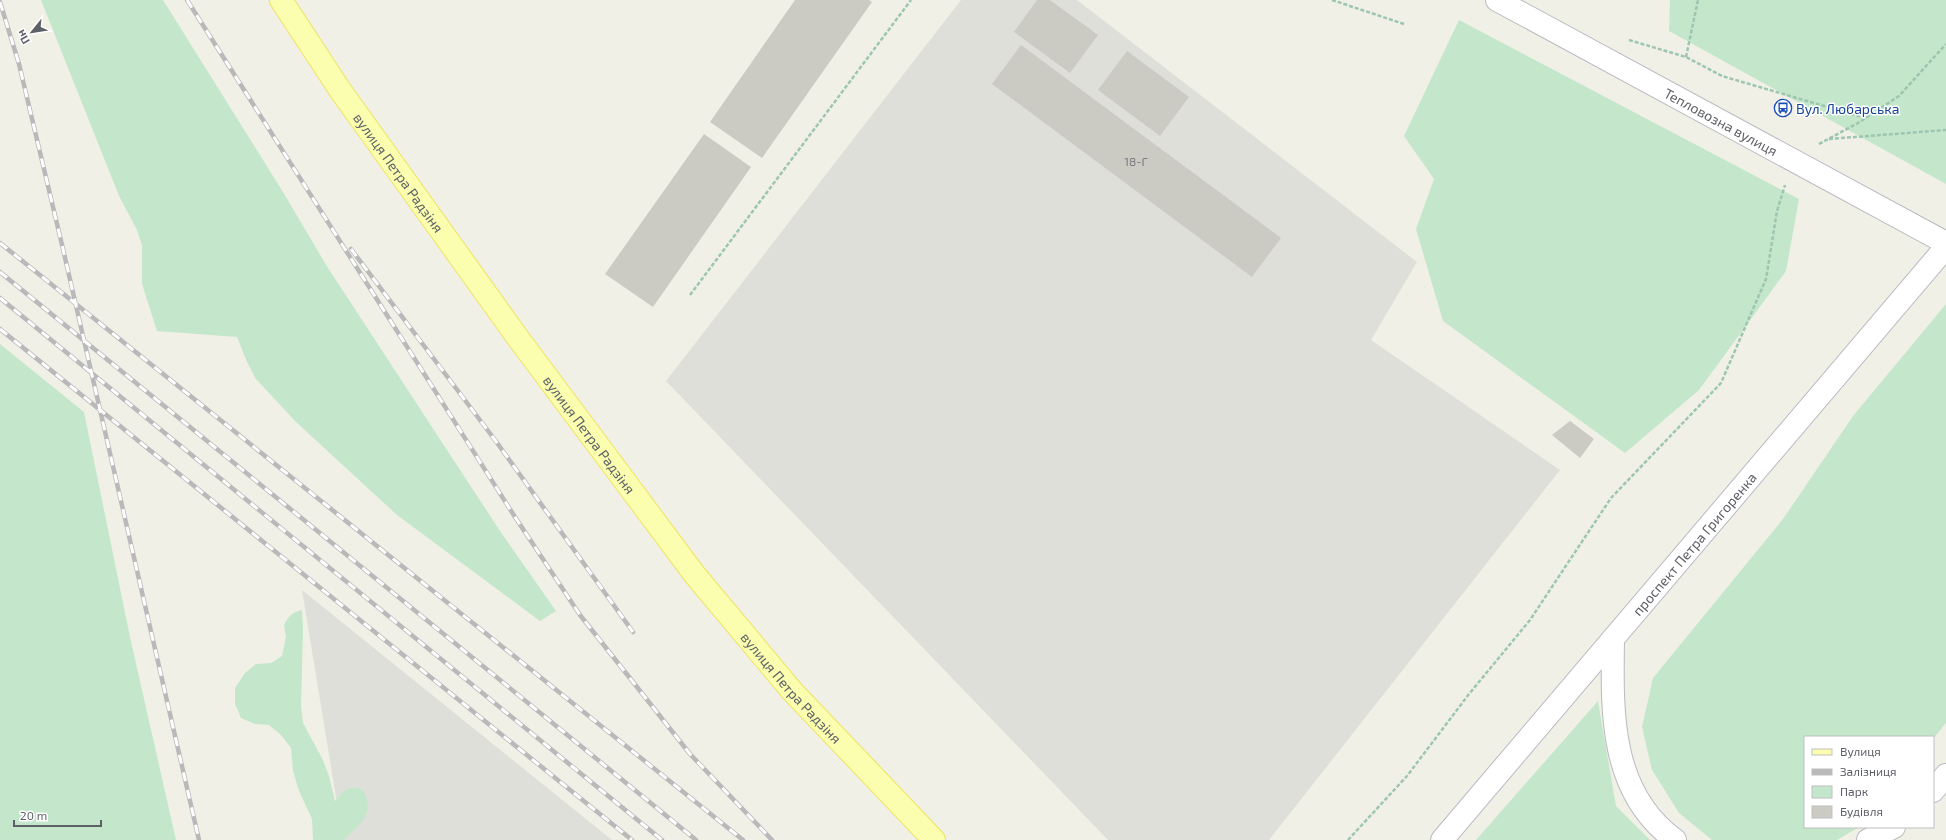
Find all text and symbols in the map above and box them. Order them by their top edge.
north arrow [12,12,52,52]
text: Пн [14,28,32,47]
street label: Тепловозна вулиця [1662,84,1781,159]
bus stop icon: Вул. Любарська [1773,98,1793,118]
place label: Вул. Любарська [1796,100,1899,117]
street label: вулиця Петра Радзіня [351,109,448,235]
house number: 18-Г [1124,154,1148,168]
street label: вулиця Петра Радзіня [540,372,639,497]
street label: проспект Петра Григоренка [1628,469,1760,619]
street label: вулиця Петра Радзіня [738,629,845,746]
legend [1804,736,1934,828]
text: Вулиця [1840,744,1881,759]
text: Залізниця [1840,764,1897,778]
text: Парк [1840,784,1869,798]
scale bar [14,802,101,828]
text: Будівля [1840,804,1883,819]
text: 20 m [20,808,47,822]

